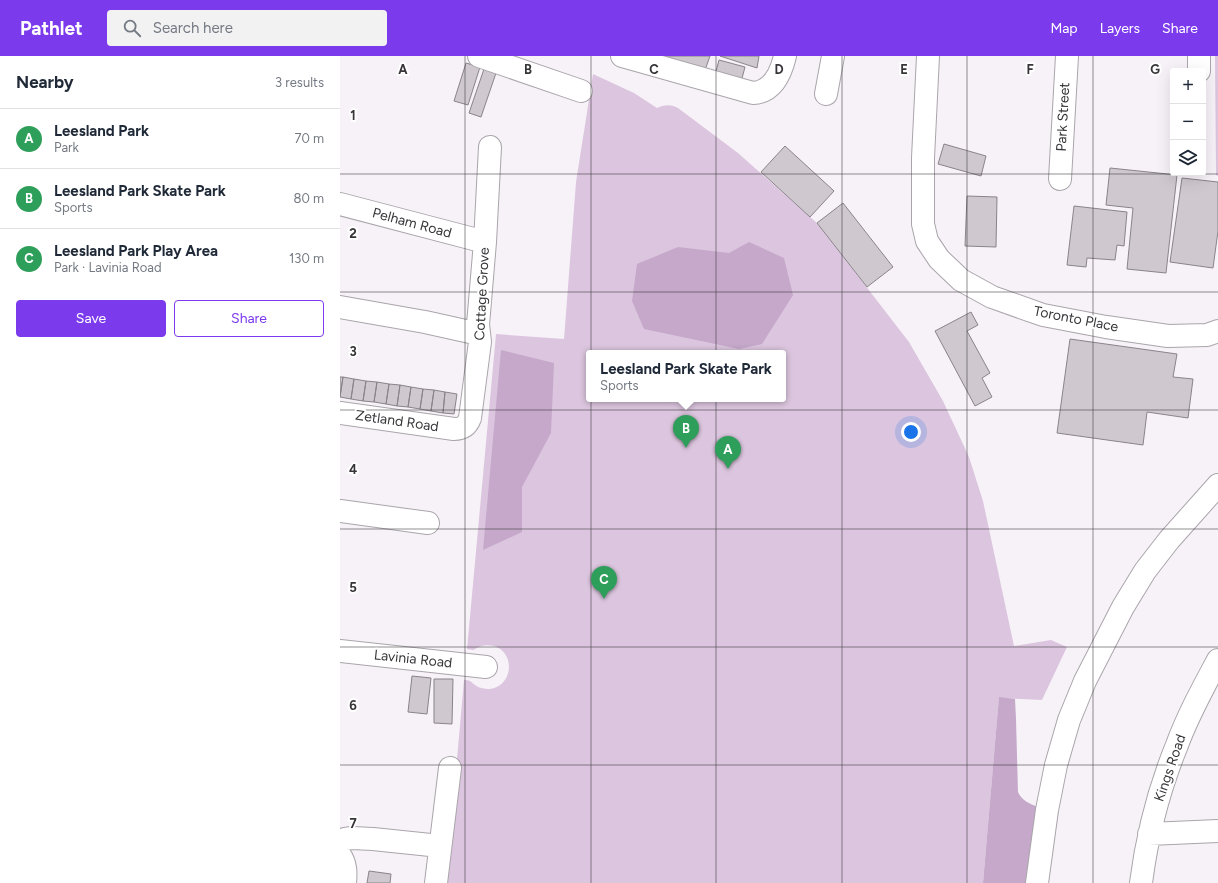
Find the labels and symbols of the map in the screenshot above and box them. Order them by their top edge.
text: A [398,62,408,77]
text: B [524,62,532,77]
text: C [649,62,659,77]
text: D [774,62,784,77]
text: E [900,62,908,77]
text: F [1026,62,1034,77]
text: G [1150,62,1160,77]
street label: Park Street [1053,82,1073,152]
text: 1 [350,108,356,123]
street label: Pelham Road [371,204,453,242]
text: 2 [349,226,357,241]
street label: Cottage Grove [471,247,493,341]
street label: Toronto Place [1032,302,1120,336]
text: 3 [349,344,357,359]
street label: Zetland Road [354,407,440,435]
pin: B [673,415,699,448]
your location [901,422,921,442]
pin: A [715,436,741,469]
text: 4 [349,462,357,477]
pin: C [591,566,617,599]
text: 5 [349,580,357,595]
street label: Lavinia Road [373,646,453,672]
text: 6 [349,698,357,713]
street label: Kings Road [1151,732,1189,804]
text: 7 [349,816,357,831]

